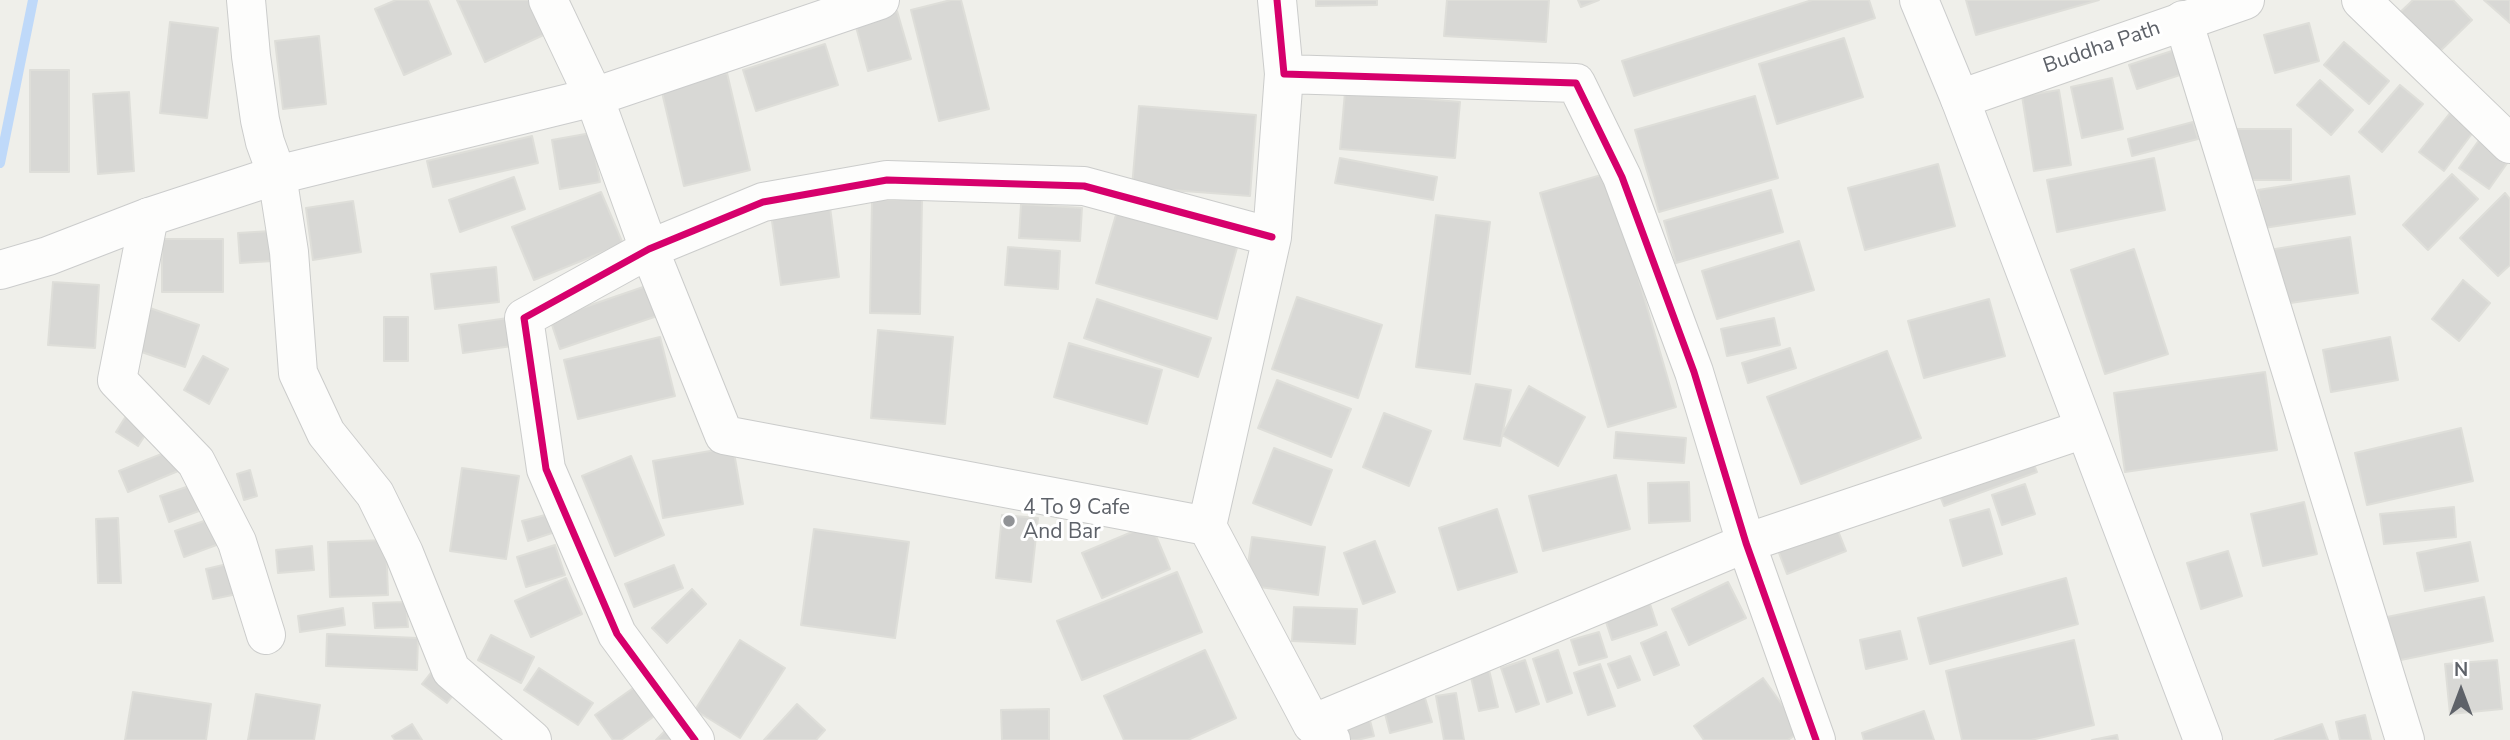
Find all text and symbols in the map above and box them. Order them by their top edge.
street label: Buddha Path [2040,16,2164,80]
place label: 4 To 9 Cafe And Bar [1023,496,1130,546]
marker: 4 To 9 Cafe And Bar [1001,513,1017,529]
north arrow [2426,656,2496,726]
text: N [2454,657,2468,683]

